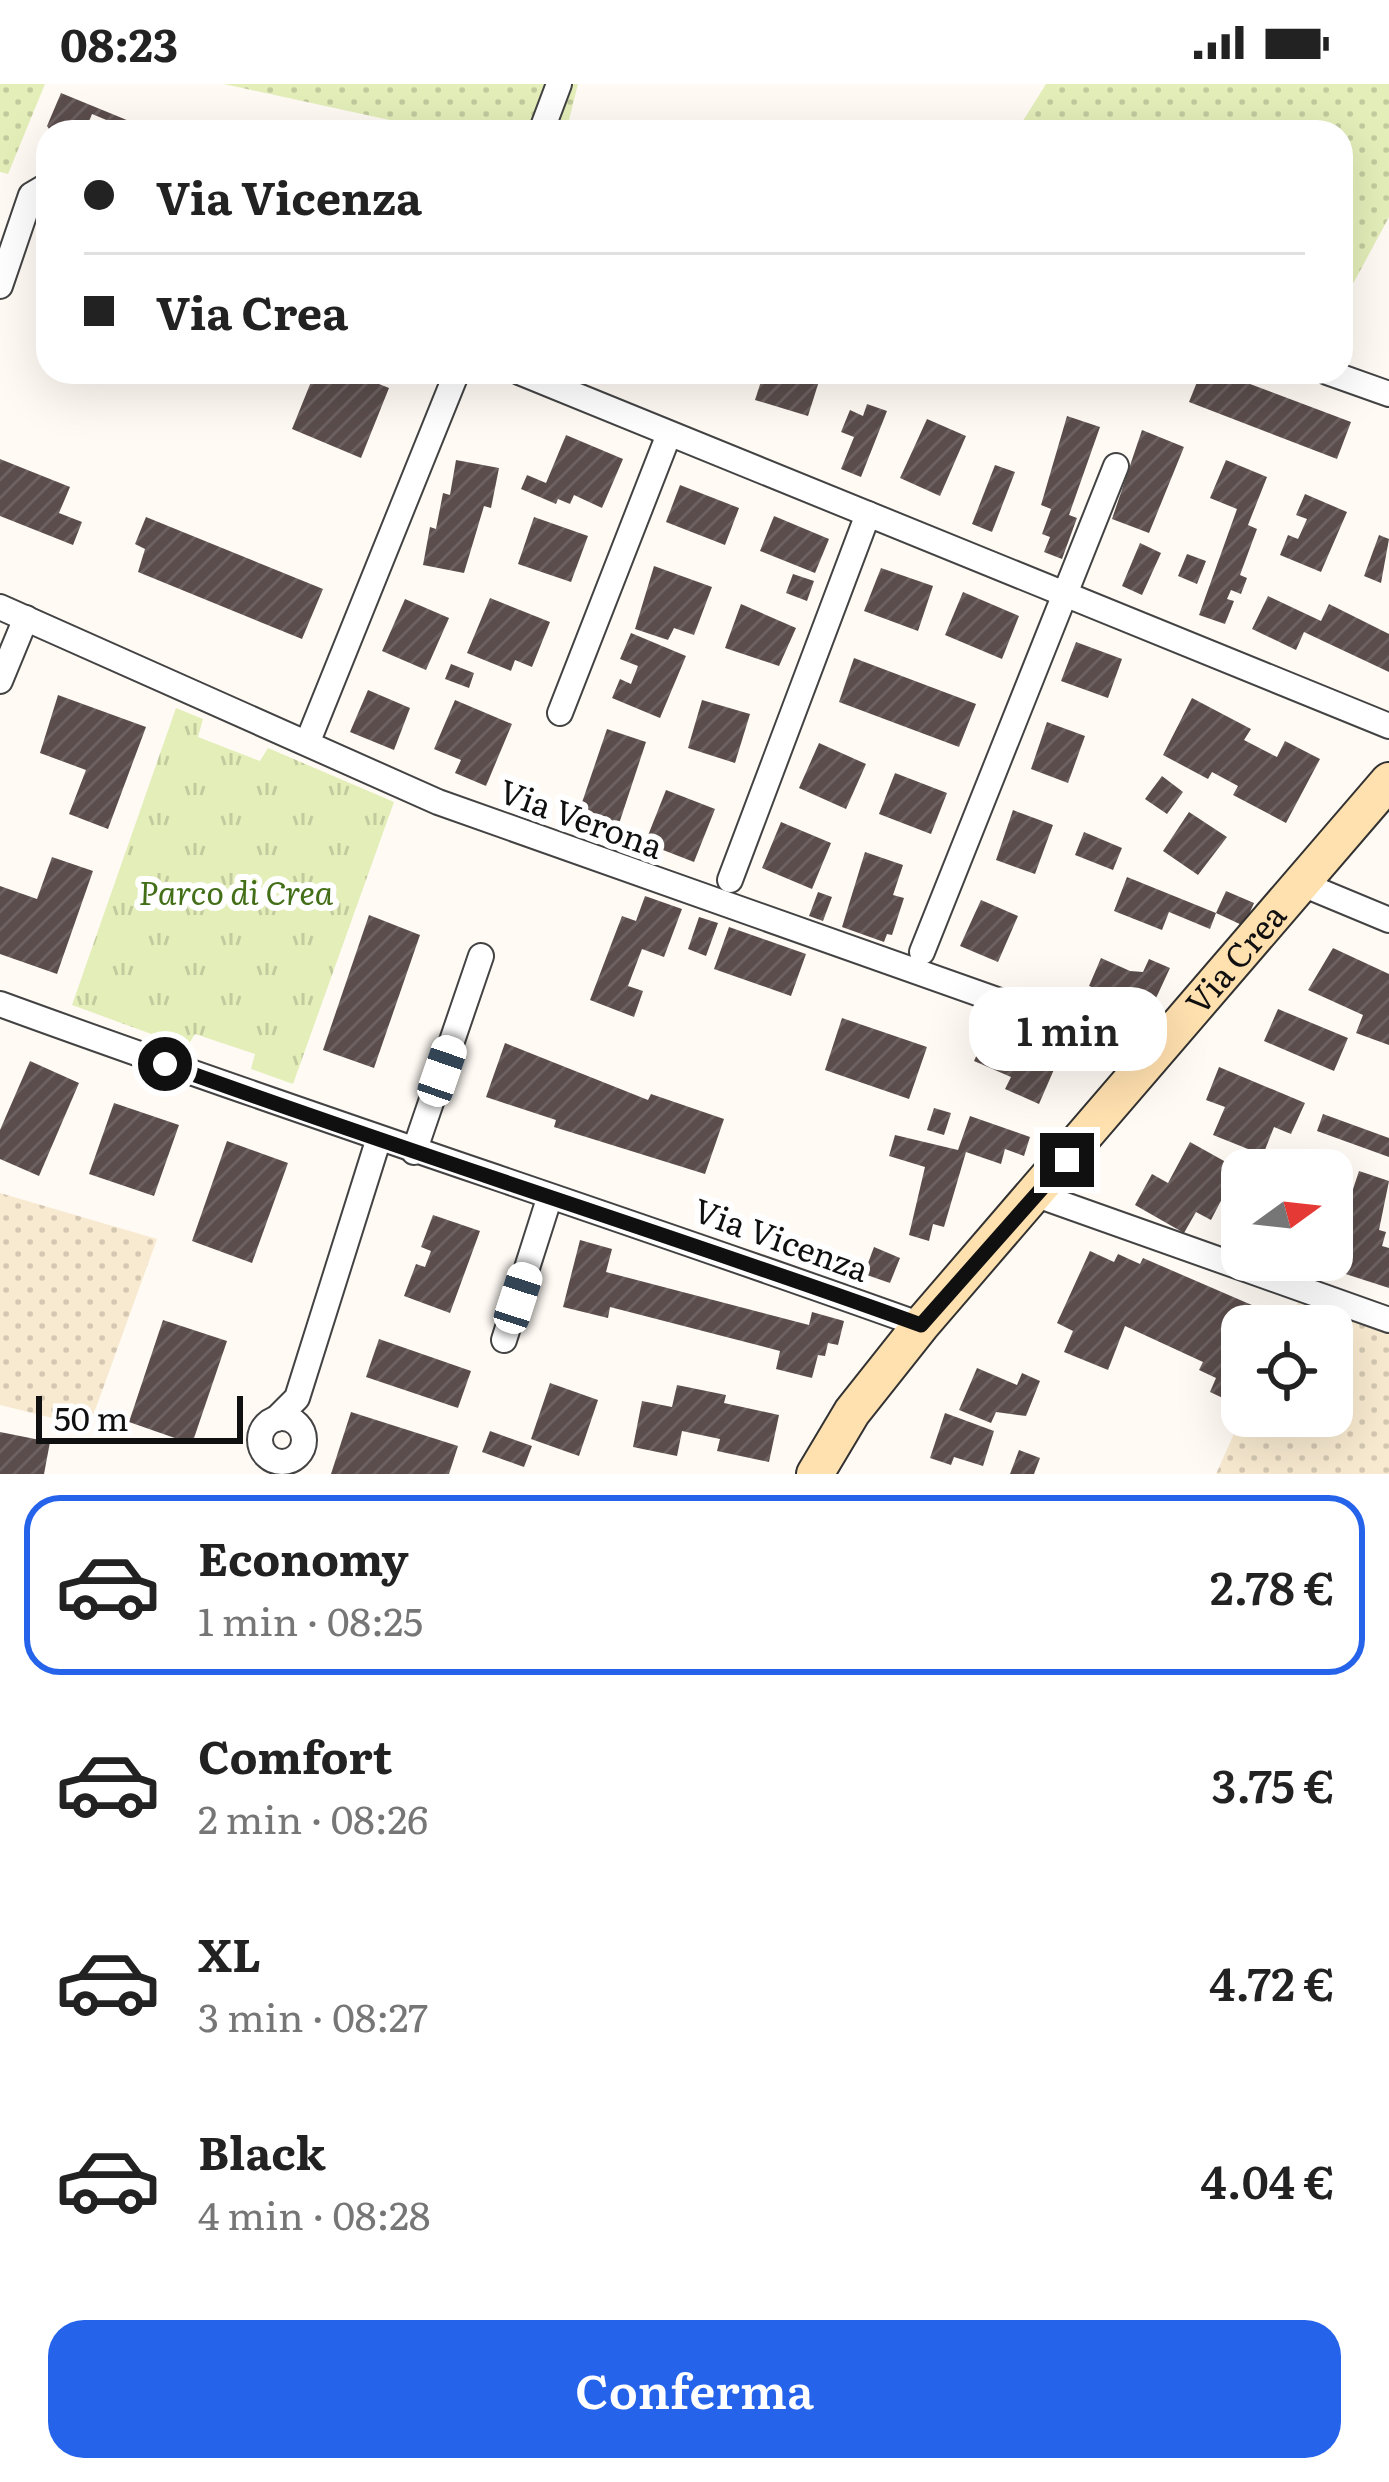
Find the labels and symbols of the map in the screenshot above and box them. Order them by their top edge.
street label: Via Verona [493,764,671,869]
park label: Parco di Crea [139,866,334,915]
street label: Via Crea [1172,891,1296,1024]
callout: 1 min [968,986,1166,1070]
car [413,1031,471,1111]
route start [138,1037,192,1091]
route end [1040,1133,1094,1187]
north arrow [1221,1149,1353,1281]
street label: Via Vicenza [688,1183,876,1292]
car [490,1258,546,1338]
scale bar [36,1390,243,1443]

